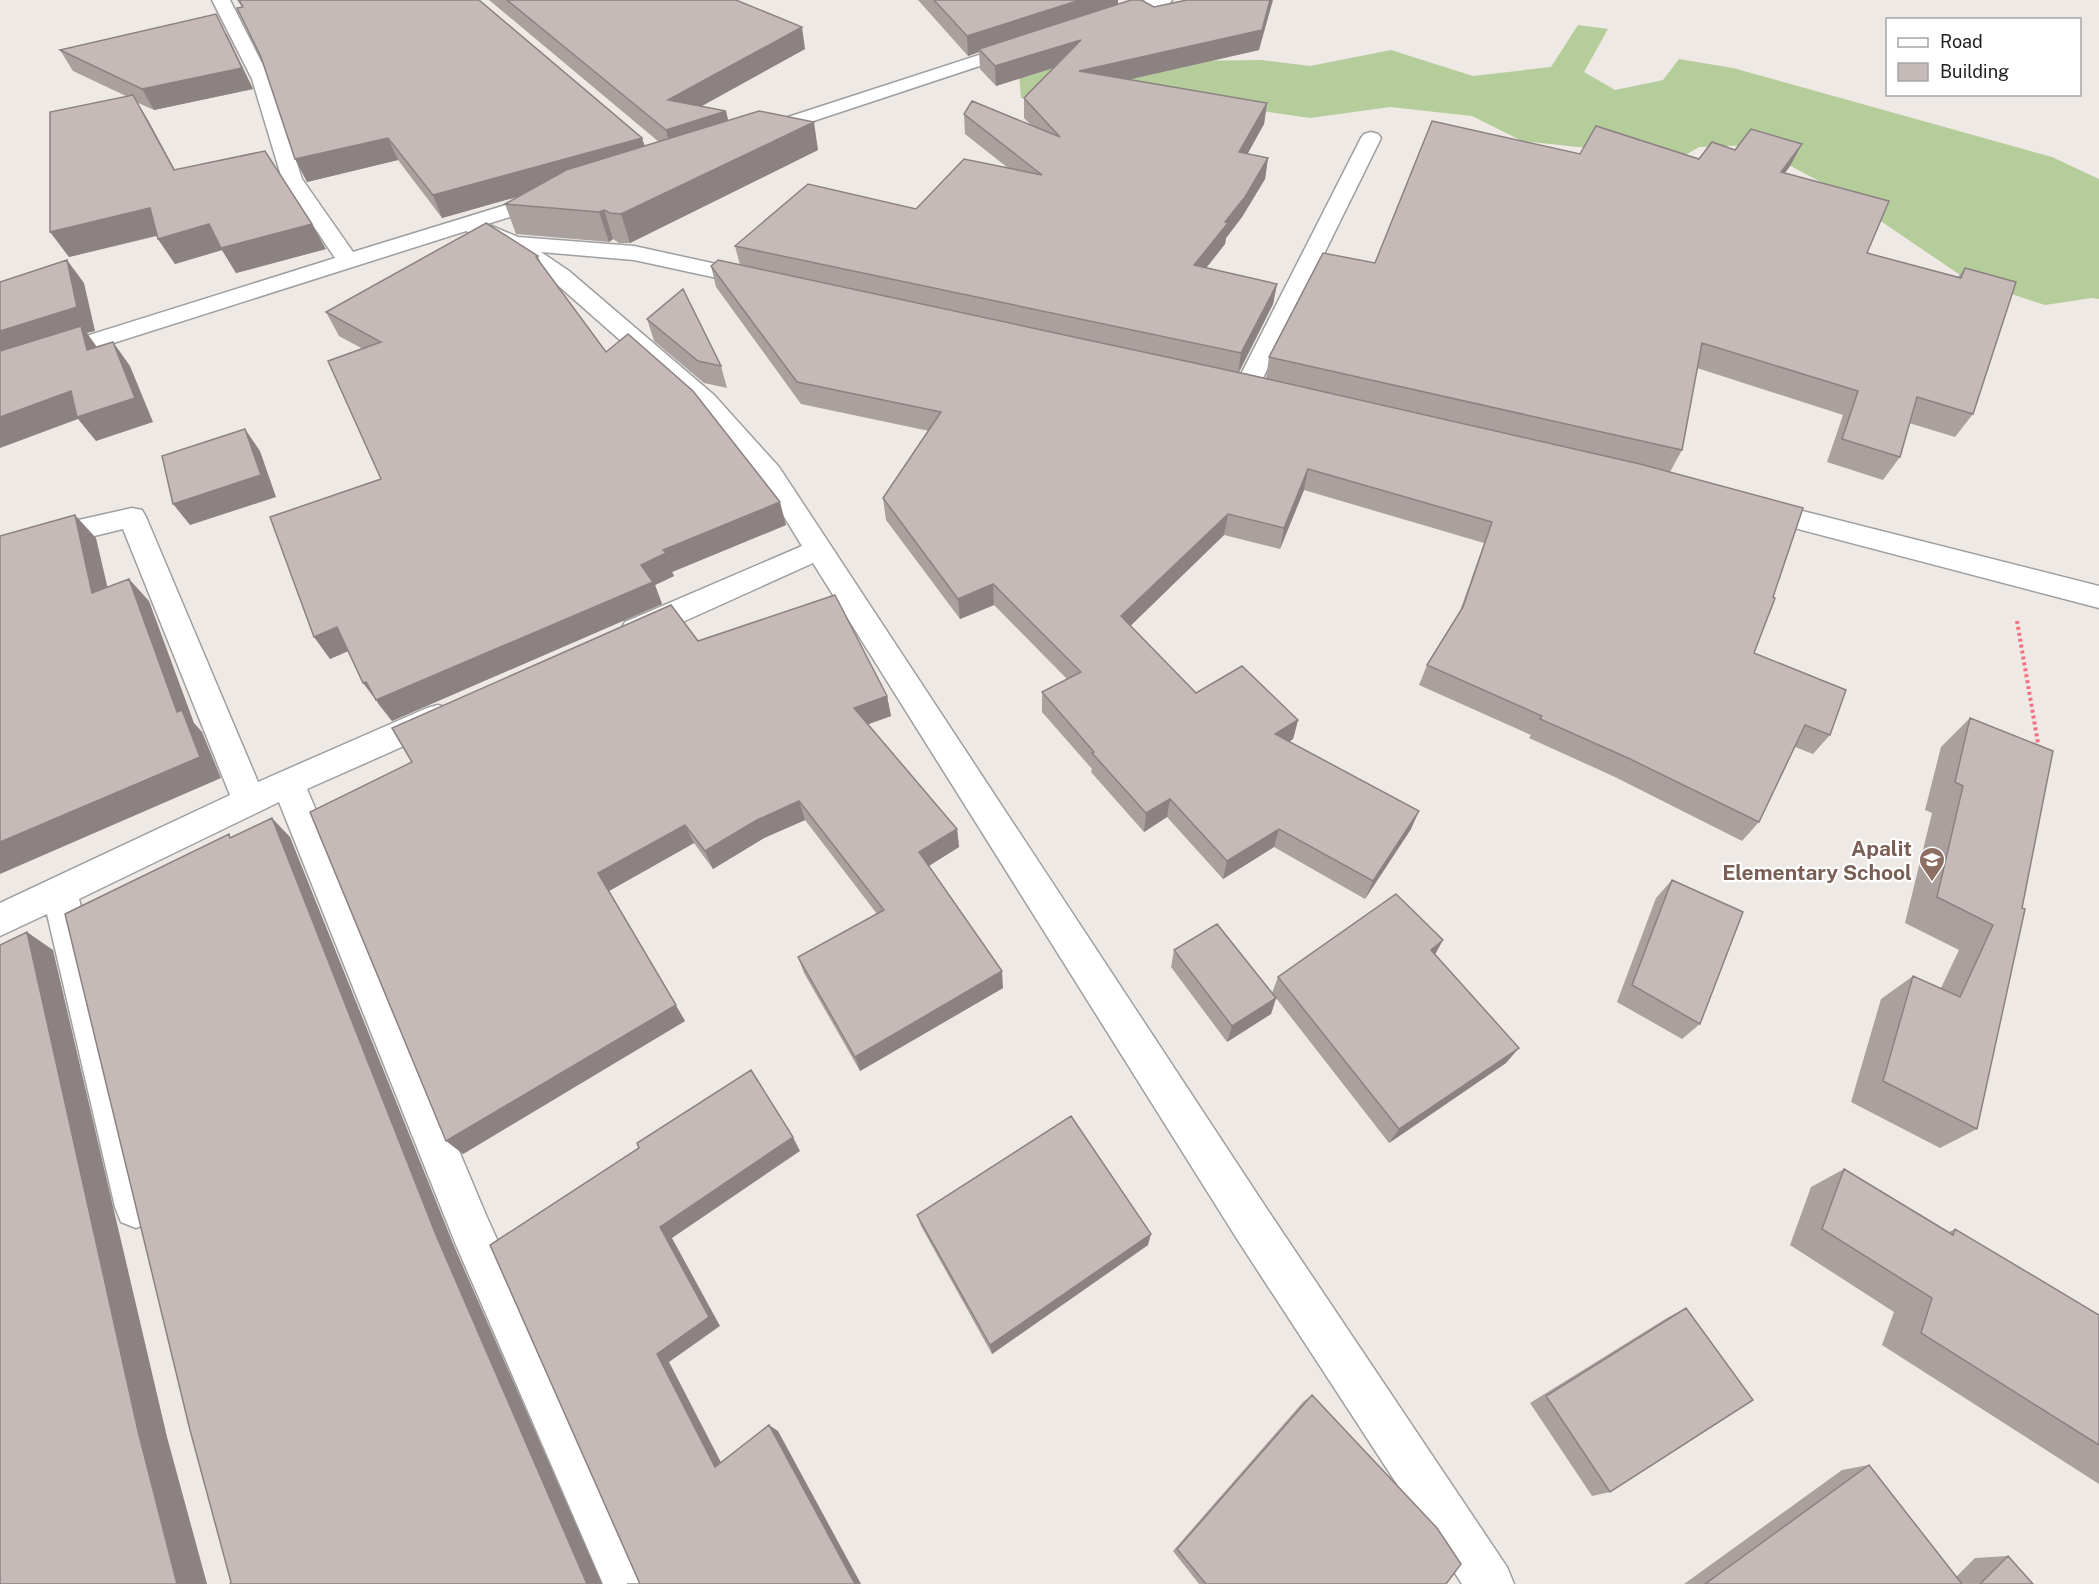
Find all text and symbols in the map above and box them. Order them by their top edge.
legend [1886,18,2081,96]
text: Road [1940,31,1983,52]
text: Building [1940,61,2009,82]
place label: Apalit Elementary School [1722,836,1912,885]
school or university icon: Apalit Elementary School [1917,845,1947,883]

